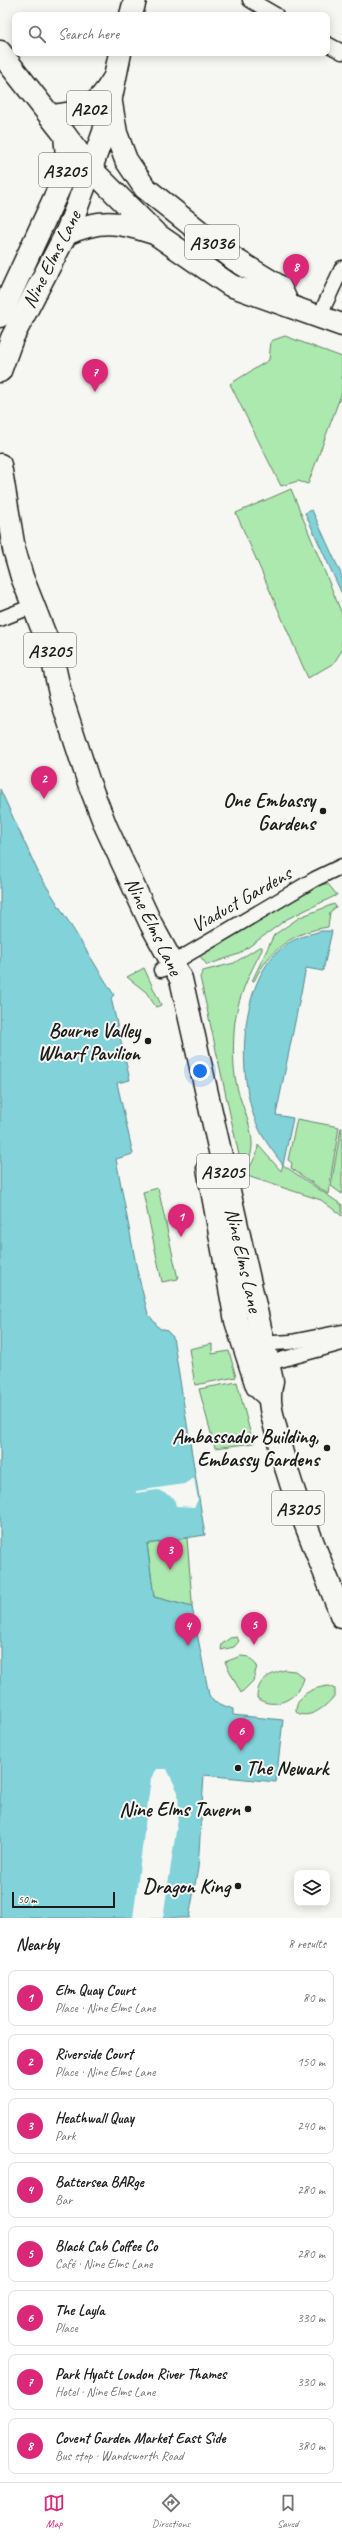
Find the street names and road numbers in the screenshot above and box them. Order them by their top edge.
road number: A202 [67,91,111,125]
road number: A3205 [39,153,91,187]
street label: Nine Elms Lane [16,205,87,312]
road number: A3036 [185,225,239,259]
road number: A3205 [24,633,76,667]
street label: Viaduct Gardens [187,860,298,938]
street label: Nine Elms Lane [119,873,189,981]
road number: A3205 [197,1154,249,1188]
street label: Nine Elms Lane [219,1206,268,1316]
road number: A3205 [272,1491,324,1525]

